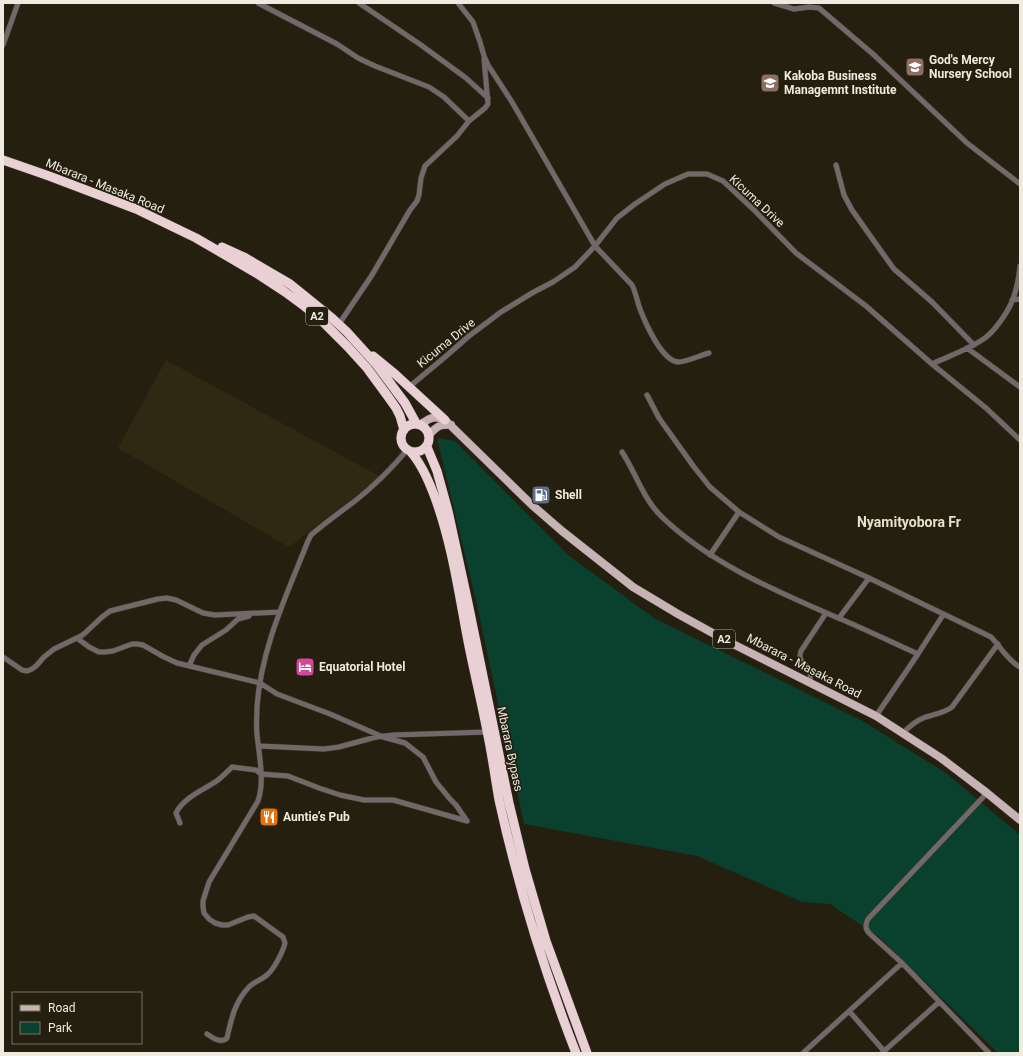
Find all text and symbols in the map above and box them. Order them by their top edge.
place label: God's Mercy Nursery School [929,53,1012,81]
school or university icon: God's Mercy Nursery School [904,56,926,78]
place label: Kakoba Business Managemnt Institute [784,69,897,97]
school or university icon: Kakoba Business Managemnt Institute [759,72,781,94]
street label: Mbarara - Masaka Road [44,156,166,216]
street label: Kicuma Drive [727,172,787,230]
road number: A2 [306,307,328,325]
street label: Kicuma Drive [414,315,478,371]
fuel station icon: Shell [530,484,552,506]
place label: Shell [555,488,582,502]
district label: Nyamityobora Fr [857,514,961,530]
road number: A2 [713,630,735,648]
street label: Mbarara - Masaka Road [744,631,864,701]
hotel icon: Equatorial Hotel [294,656,316,678]
place label: Equatorial Hotel [319,660,405,674]
street label: Mbarara Bypass [494,705,526,793]
restaurant icon: Auntie’s Pub [258,806,280,828]
place label: Auntie’s Pub [283,810,350,824]
legend [12,992,142,1044]
text: Road [48,1001,76,1015]
text: Park [48,1021,73,1035]

